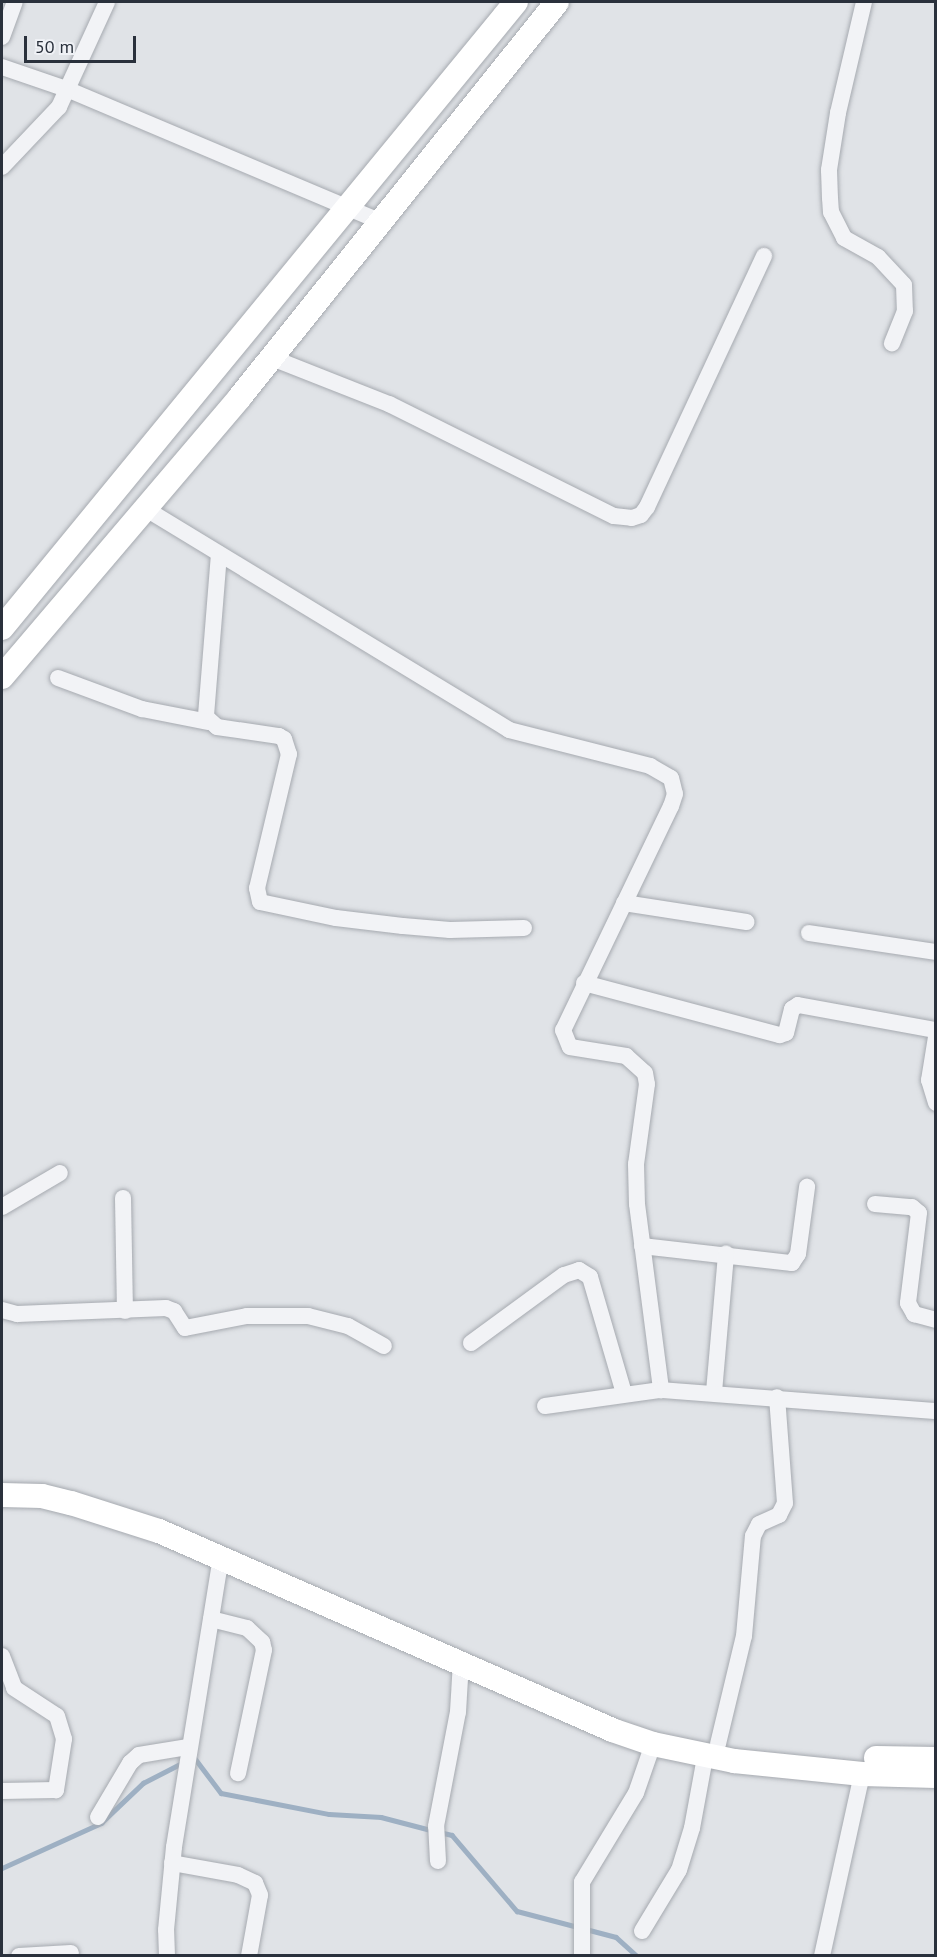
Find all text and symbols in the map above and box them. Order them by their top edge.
scale bar [27,24,140,62]
text: 50 m [35,35,74,58]

